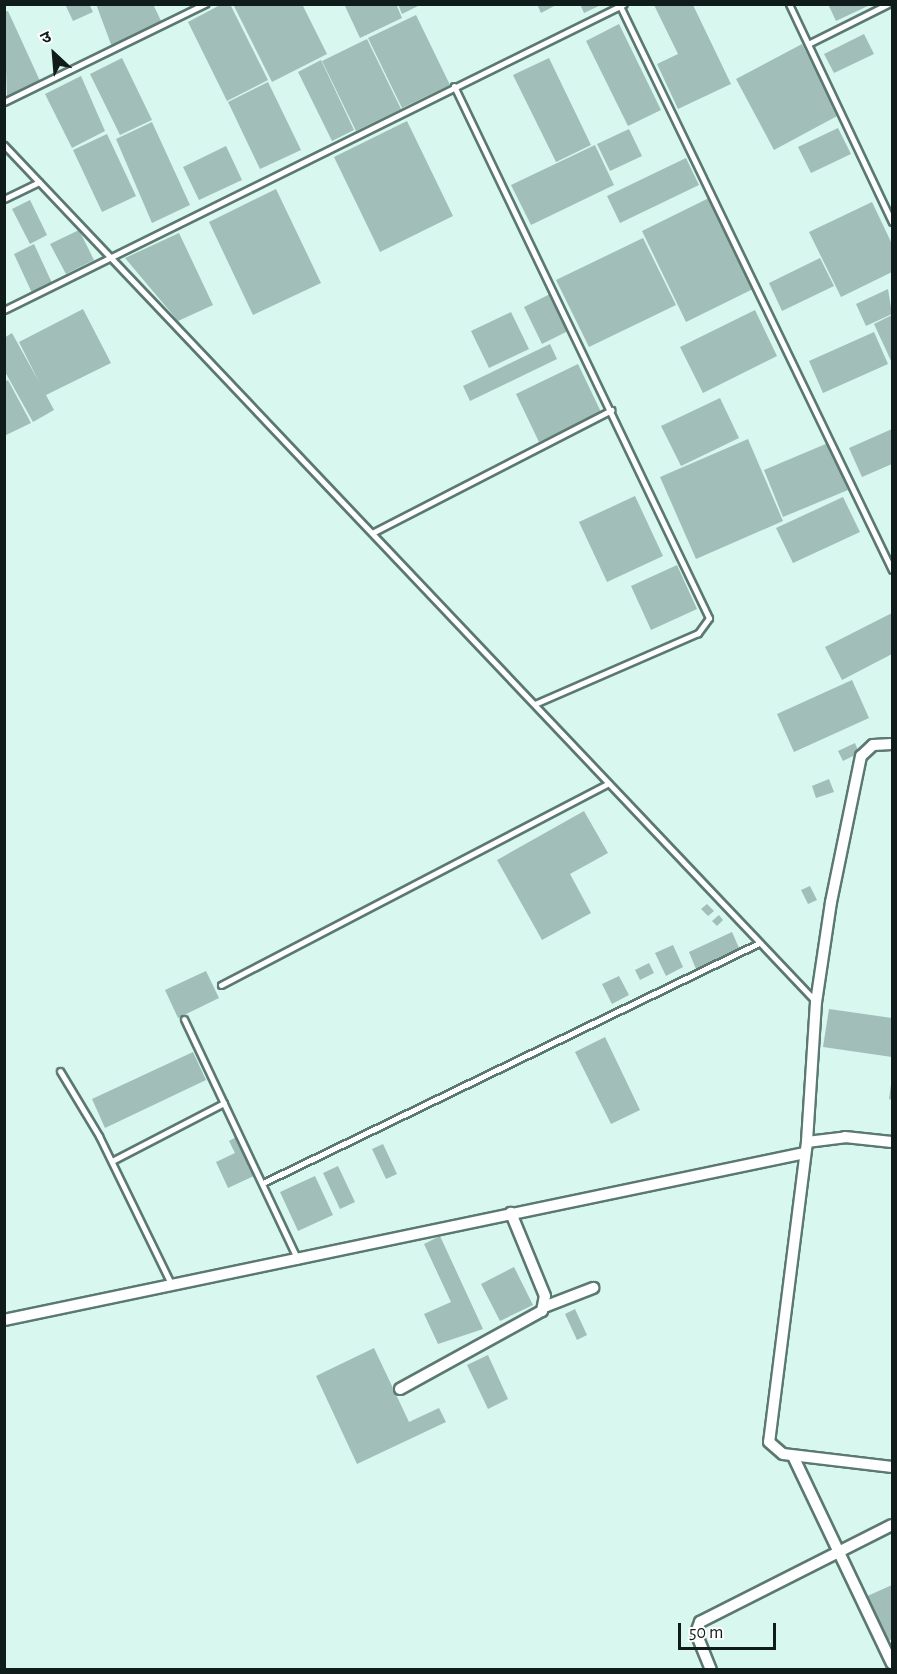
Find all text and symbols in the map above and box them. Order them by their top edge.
north arrow [24,24,84,84]
text: उ [38,29,54,47]
scale bar [681,1611,778,1649]
text: 50 m [689,1624,723,1642]

